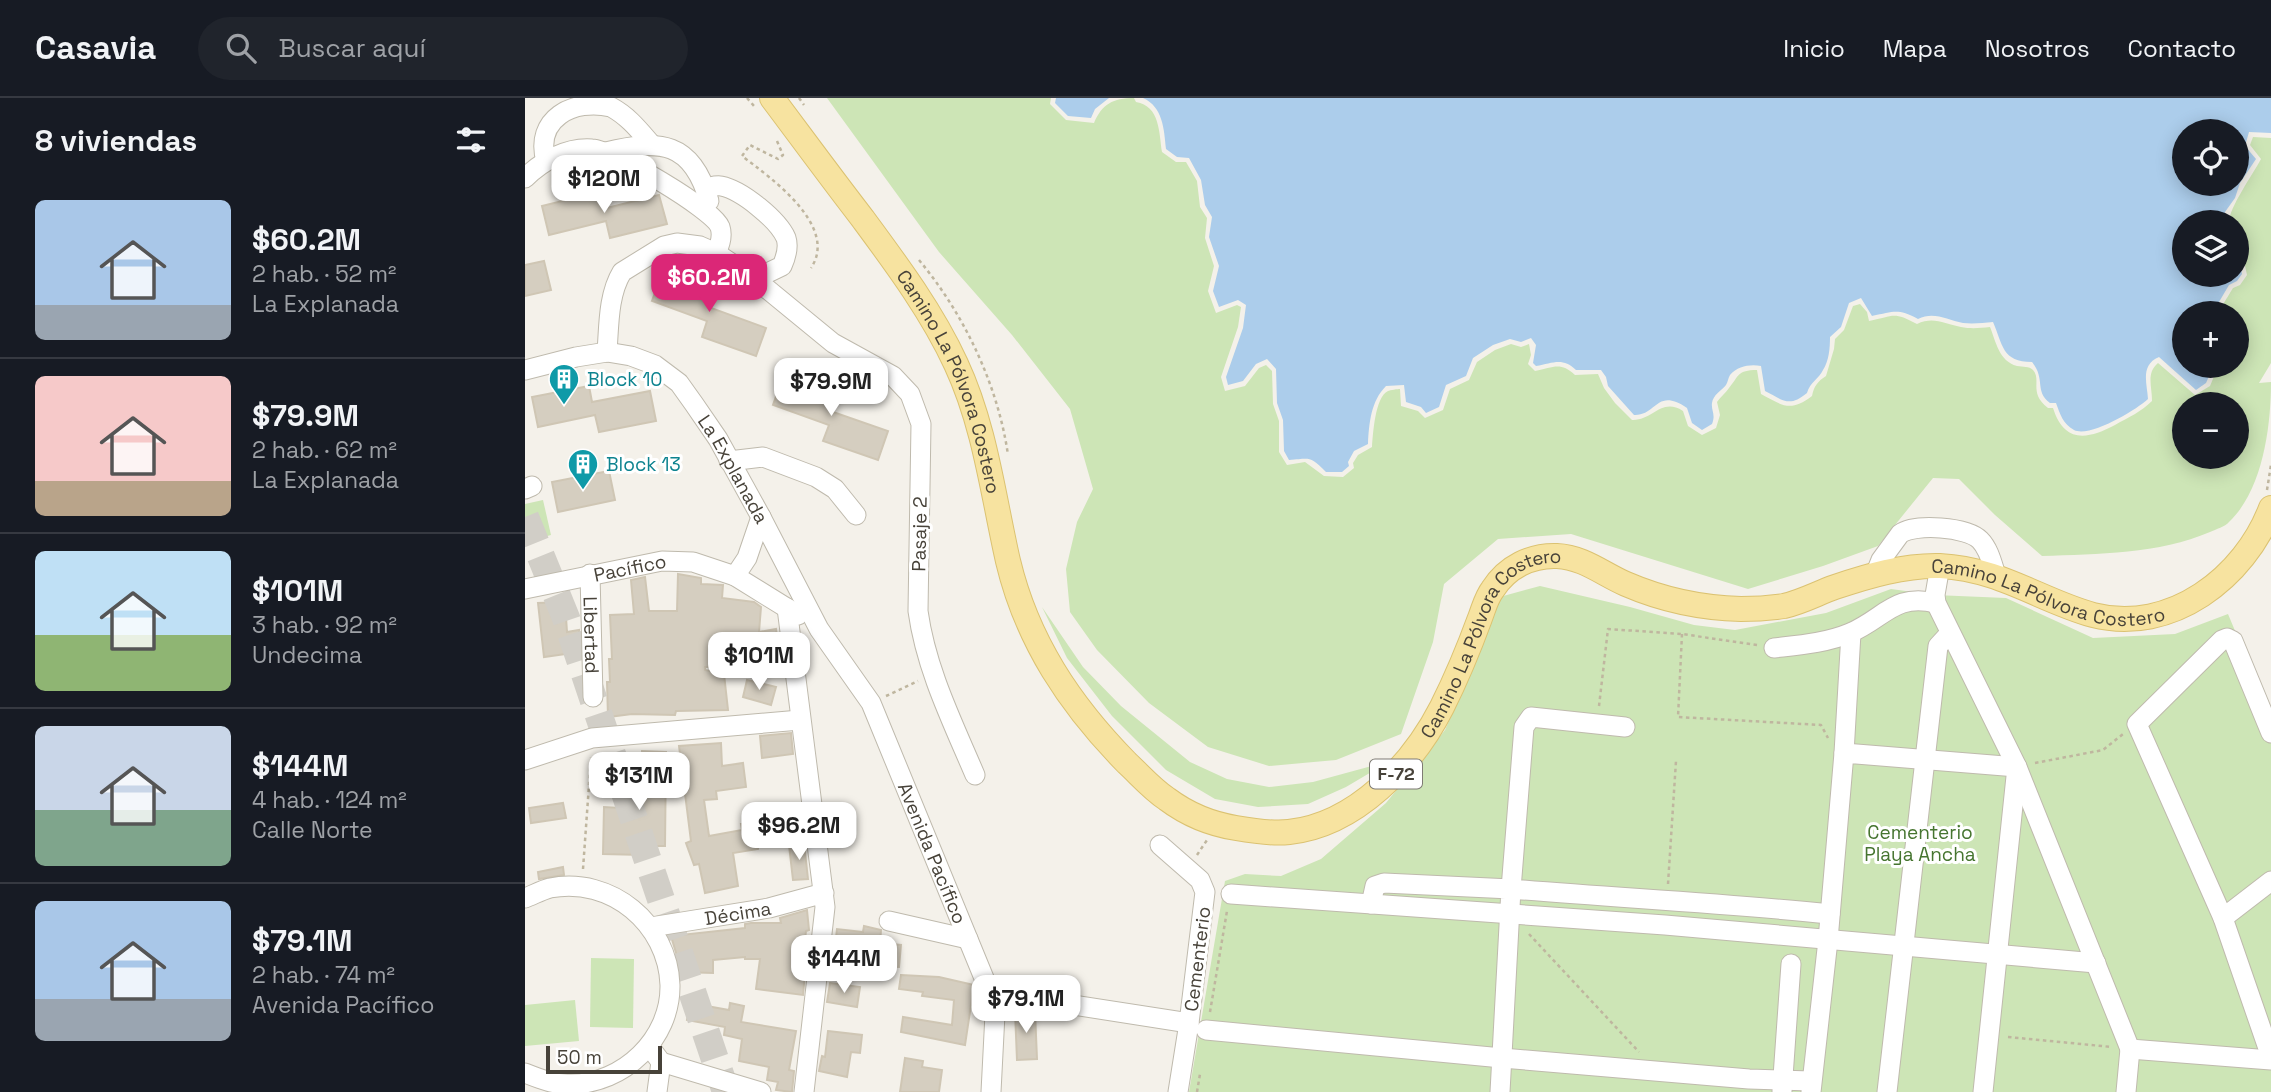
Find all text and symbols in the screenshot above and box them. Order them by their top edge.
search box [198,17,688,80]
text: Casavia [35,27,156,69]
icon: search [222,29,260,67]
text: Buscar aquí [278,31,426,65]
text: Inicio [1783,33,1845,64]
text: Mapa [1883,33,1947,64]
text: Nosotros [1985,33,2090,64]
text: Contacto [2128,33,2236,64]
map controls [2172,119,2249,469]
button: locate [2172,119,2249,196]
text: 8 viviendas [35,121,197,160]
icon: filters [452,121,490,159]
pin: $120M [555,156,653,215]
text: $120M [567,163,641,193]
button: layers [2172,210,2249,287]
text: $60.2M [252,220,361,259]
icon: home [91,228,175,312]
pin: $60.2M [652,254,766,314]
text: 2 hab. · 52 m² [252,259,397,289]
text: $60.2M [667,262,751,292]
street label: Camino La Pólvora Costero [891,265,1006,496]
text: La Explanada [252,289,399,319]
button: + [2172,301,2249,378]
pin: $79.9M [774,358,888,418]
building icon: Block 10 [547,362,581,406]
text: $79.9M [790,366,872,396]
place label: Block 10 [587,367,663,392]
button: − [2172,392,2249,469]
text: $79.9M [252,396,359,435]
icon: home [91,404,175,488]
street label: La Explanada [692,410,774,528]
text: 2 hab. · 62 m² [252,435,397,465]
building icon: Block 13 [566,447,600,491]
place label: Block 13 [606,452,681,477]
text: La Explanada [252,465,399,495]
street label: Pasaje 2 [906,496,933,572]
street label: Camino La Pólvora Costero [1415,544,1562,743]
street label: Pacífico [591,548,669,588]
street label: Camino La Pólvora Costero [1931,554,2168,632]
text: $101M [252,571,343,610]
icon: home [91,579,175,663]
street label: Libertad [578,596,604,674]
text: 3 hab. · 92 m² [252,610,397,640]
pin: $101M [710,632,808,692]
text: Undecima [252,640,362,670]
text: $101M [724,640,794,670]
text: $144M [252,746,348,785]
pin: $131M [590,752,688,812]
icon: home [91,754,175,838]
text: $131M [605,760,673,790]
road number: F-72 [1370,760,1422,788]
street label: Avenida Pacífico [892,779,972,928]
text: 4 hab. · 124 m² [252,785,407,815]
pin: $96.2M [742,802,856,862]
text: $96.2M [757,810,841,840]
text: Calle Norte [252,815,373,845]
park label: Cementerio Playa Ancha [1864,820,1976,867]
street label: Décima [703,896,773,931]
street label: Cementerio [1179,905,1216,1013]
text: $79.1M [252,921,352,960]
icon: home [91,929,175,1013]
pin: $144M [795,936,893,995]
text: $144M [807,943,881,973]
text: 2 hab. · 74 m² [252,960,395,990]
pin: $79.1M [969,976,1083,1035]
text: $79.1M [987,983,1065,1013]
text: Avenida Pacífico [252,990,434,1020]
scale bar [546,1043,661,1075]
text: 50 m [557,1045,602,1070]

